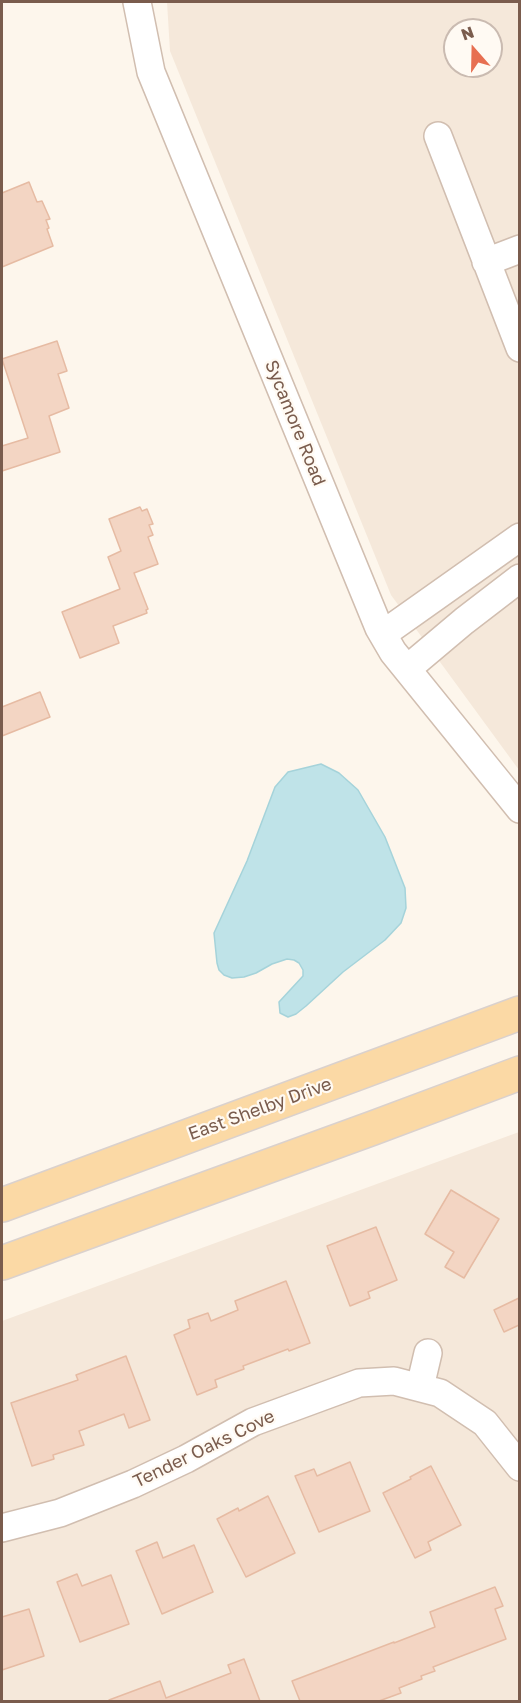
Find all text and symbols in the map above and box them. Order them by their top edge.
north arrow [443,18,503,78]
text: N [458,21,477,44]
street label: Sycamore Road [260,357,330,489]
street label: East Shelby Drive [185,1073,335,1145]
street label: Tender Oaks Cove [130,1405,278,1493]

